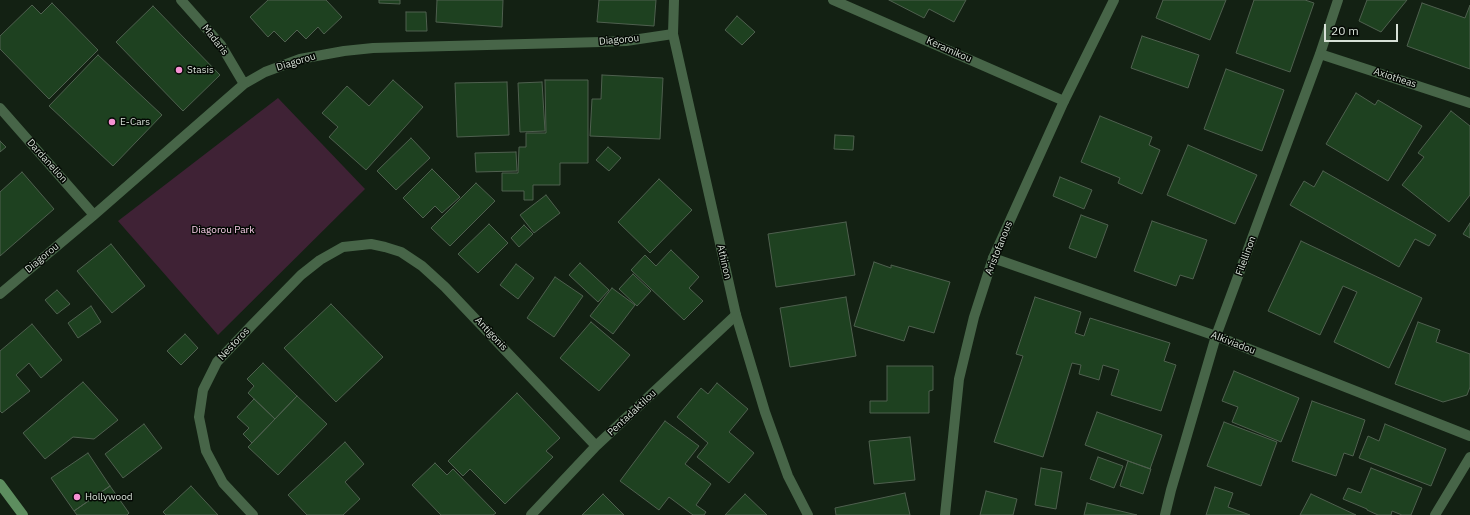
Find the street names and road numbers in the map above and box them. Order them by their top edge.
street label: Madaris [199,22,231,58]
street label: Diagorou [598,32,640,48]
street label: Keramikou [925,35,973,65]
street label: Diagorou [275,50,317,74]
street label: Axiotheas [1372,65,1418,91]
street label: Dardanelion [24,137,70,185]
street label: Aristofanous [983,219,1015,277]
street label: Filellinon [1233,235,1259,277]
street label: Diagorou [23,240,61,276]
street label: Athinon [714,244,734,280]
street label: Antigonis [472,315,510,353]
street label: Nestoros [216,325,252,363]
street label: Alkiviadou [1209,329,1257,357]
street label: Pentadaktilou [605,387,659,439]

